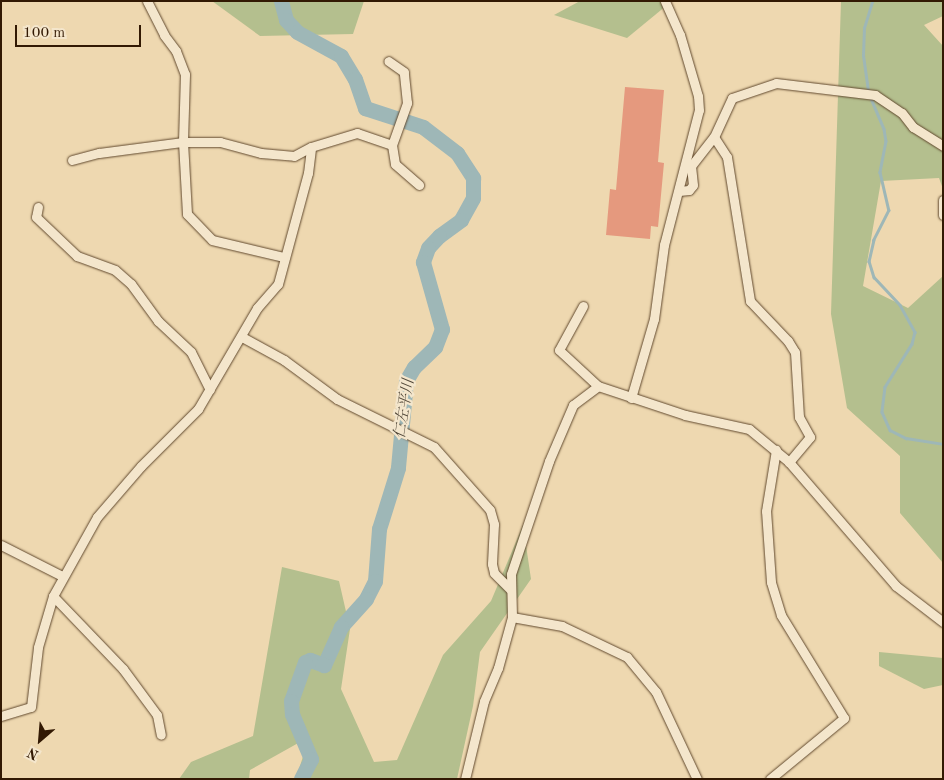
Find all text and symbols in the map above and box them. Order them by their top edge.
scale bar [18,15,144,47]
text: 100 m [23,26,65,41]
water label: 仁左平川 [391,378,419,440]
north arrow [15,715,65,765]
text: N [25,745,41,762]

